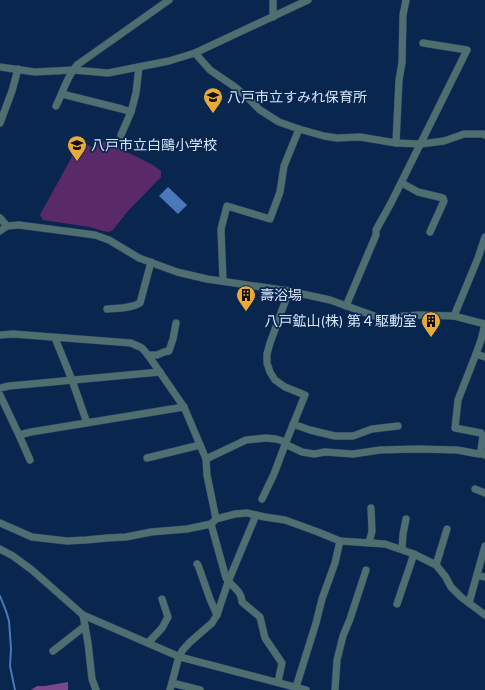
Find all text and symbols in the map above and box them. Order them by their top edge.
school or university icon: 八戸市立すみれ保育所 [202,86,224,114]
place label: 八戸市立すみれ保育所 [227,88,367,106]
school or university icon: 八戸市立白鷗小学校 [66,134,88,162]
place label: 八戸市立白鷗小学校 [91,136,217,154]
building icon: 壽浴場 [235,284,257,312]
place label: 壽浴場 [260,286,302,304]
building icon: 八戸鉱山(株) 第４駆動室 [420,310,442,338]
place label: 八戸鉱山(株) 第４駆動室 [264,312,417,330]

